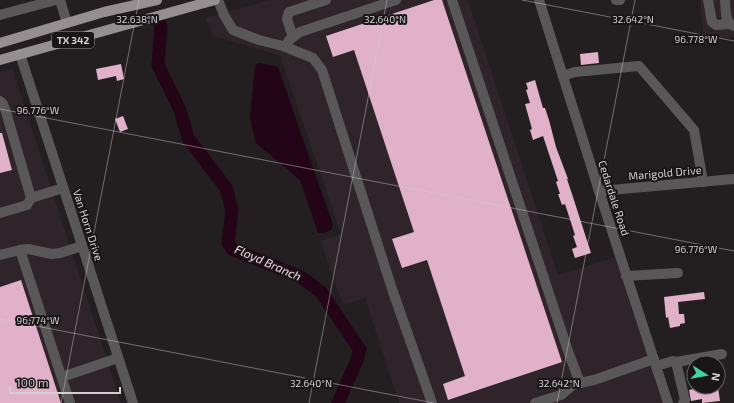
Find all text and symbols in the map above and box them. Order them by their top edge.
text: 32.638°N [116,13,158,25]
text: 32.640°N [364,13,406,25]
text: 32.642°N [612,13,654,25]
road number: TX 342 [52,32,94,48]
text: 96.778°W [675,33,718,45]
text: 96.776°W [17,104,60,116]
street label: Cedardale Road [596,159,633,237]
street label: Marigold Drive [628,163,702,182]
street label: Van Horn Drive [71,188,106,262]
water label: Floyd Branch [233,241,304,284]
text: 96.776°W [675,243,718,255]
text: 96.774°W [17,314,60,326]
north arrow [686,355,726,395]
scale bar [10,369,120,395]
text: N [709,372,723,382]
text: 100 m [16,375,48,389]
text: 32.640°N [290,377,332,389]
text: 32.642°N [538,377,580,389]

